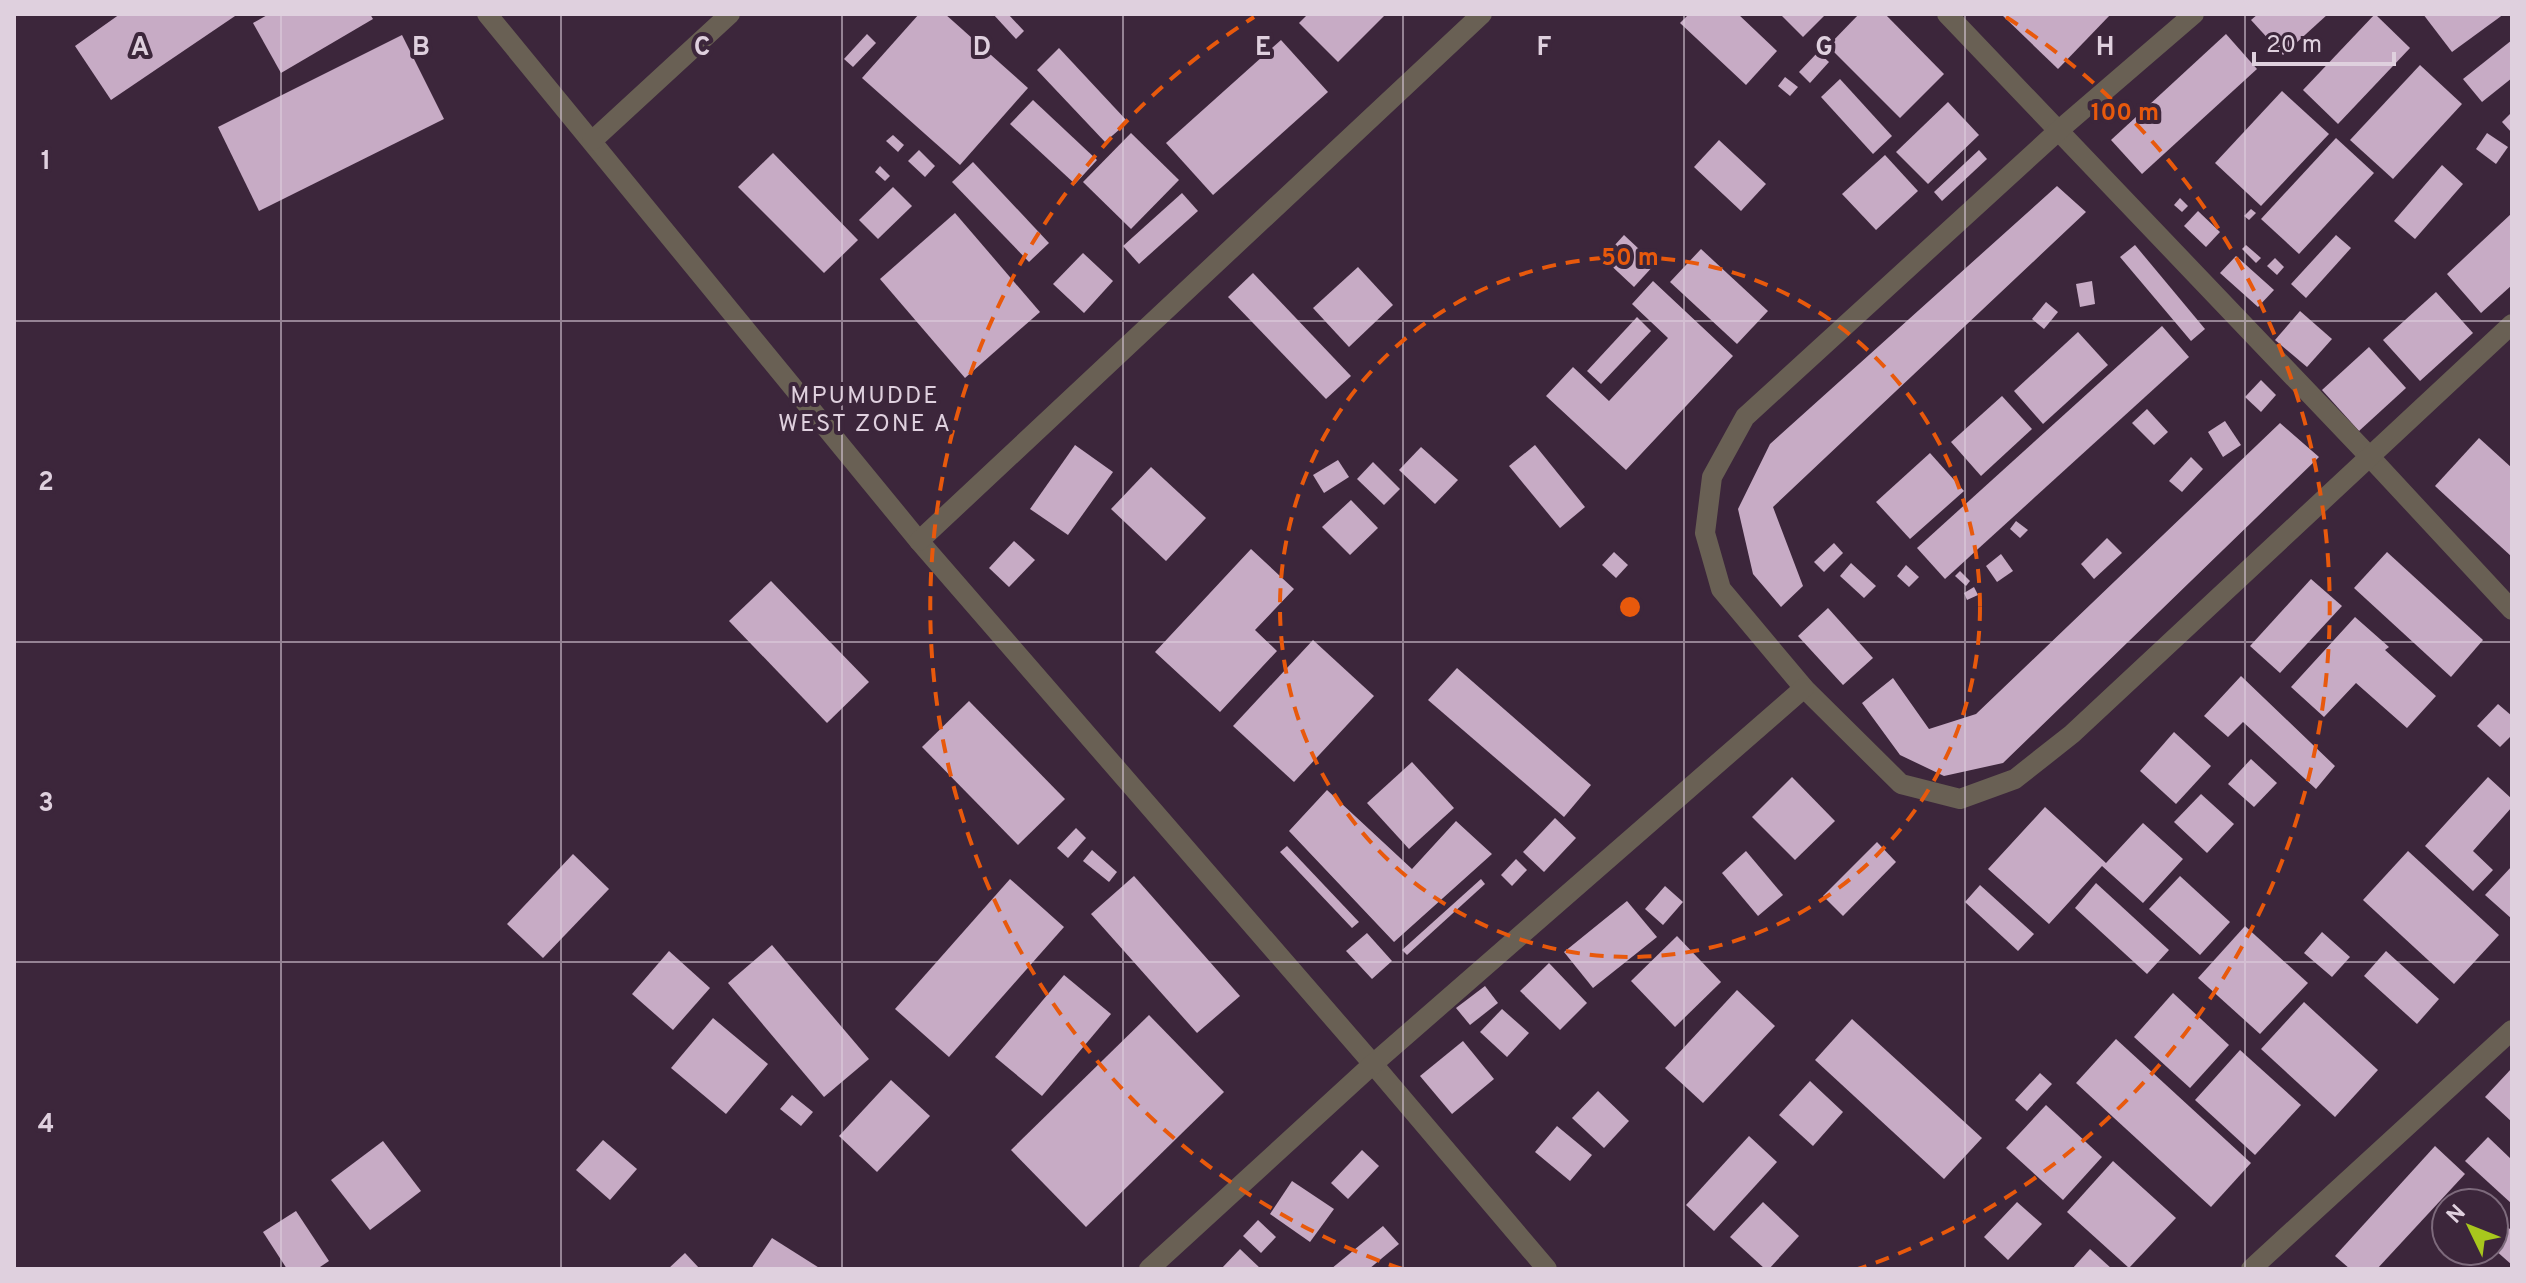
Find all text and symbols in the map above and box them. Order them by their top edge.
scale bar [2254,16,2394,66]
text: 20 m [2266,31,2322,61]
text: A [131,32,149,65]
text: B [412,32,430,65]
text: C [694,32,710,65]
text: D [973,32,991,65]
text: E [1255,32,1271,65]
text: F [1537,32,1552,65]
text: G [1815,32,1833,65]
text: H [2096,32,2114,65]
text: 100 m [2091,99,2159,129]
text: 1 [41,146,51,179]
text: 50 m [1601,244,1659,274]
district label: MPUMUDDE WEST ZONE A [778,382,952,440]
text: 2 [38,467,54,500]
centre of rings [1616,593,1644,621]
text: 3 [38,788,54,821]
text: 4 [38,1109,54,1142]
north arrow [2430,1187,2510,1267]
text: N [2442,1200,2472,1230]

